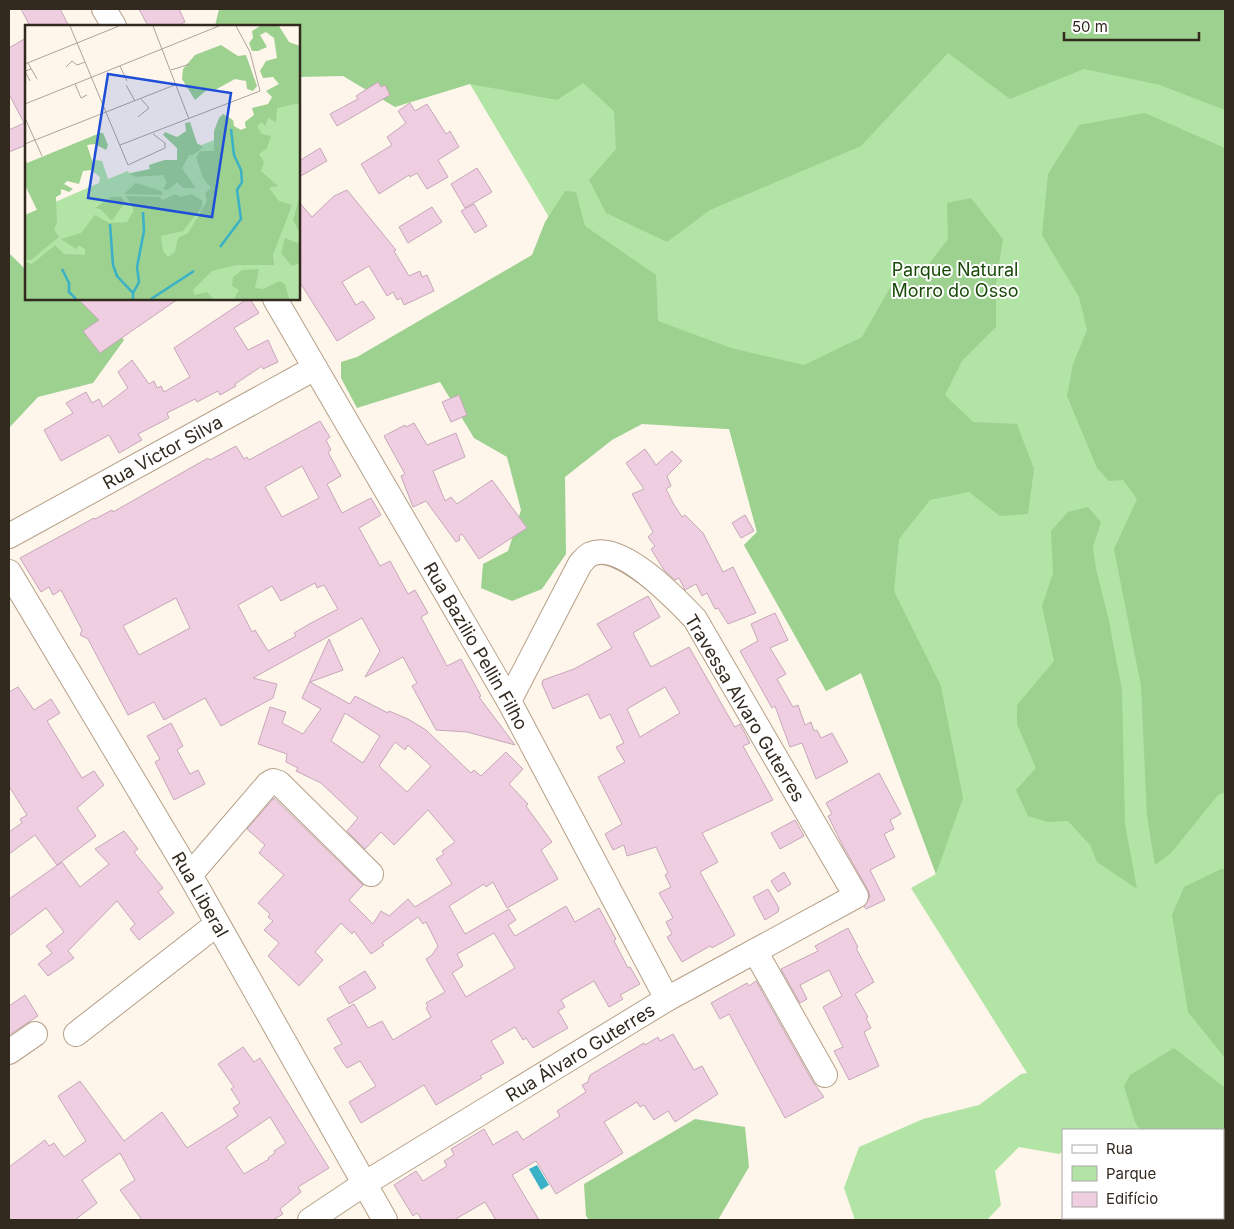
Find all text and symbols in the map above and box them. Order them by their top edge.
scale bar [1064,10,1199,42]
text: 50 m [1072,17,1108,36]
inset map [25,25,300,300]
park label: Parque Natural Morro do Osso [892,259,1018,301]
street label: Rua Victor Silva [99,410,226,493]
street label: Rua Bazilio Pellin Filho [420,558,533,733]
street label: Travessa Alvaro Guterres [681,611,809,805]
street label: Rua Liberal [168,848,233,941]
street label: Rua Álvaro Guterres [502,999,658,1106]
legend [1062,1129,1224,1219]
text: Rua [1106,1139,1133,1158]
text: Parque [1106,1164,1156,1183]
text: Edifício [1106,1189,1158,1208]

